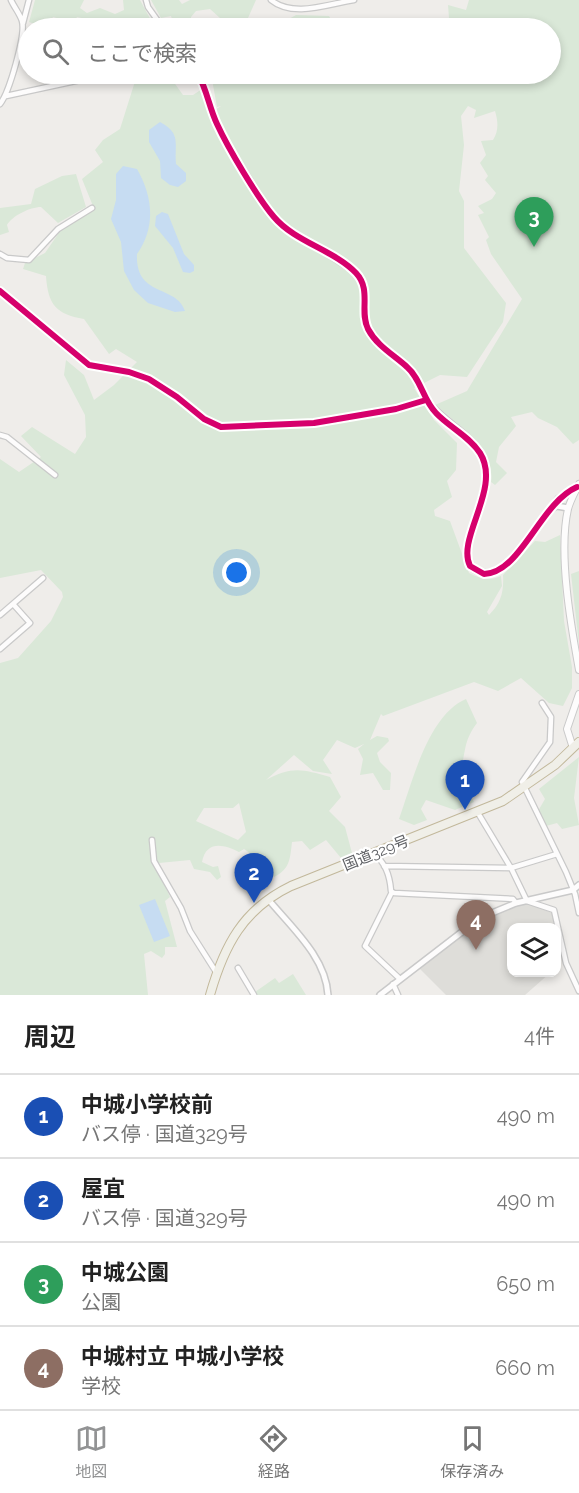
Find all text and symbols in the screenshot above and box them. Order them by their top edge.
search box [18,18,561,84]
icon: search [39,35,72,68]
text: ここで検索 [87,40,197,66]
pin: 3 [514,198,554,247]
your location [222,558,251,587]
pin: 1 [446,760,484,810]
street label: 国道329号 [340,832,412,874]
pin: 2 [234,854,274,903]
pin: 4 [456,900,496,950]
map controls [507,923,561,977]
button: layers [507,923,561,977]
text: 周辺 [24,1022,76,1052]
text: 4件 [524,1024,555,1048]
text: 中城小学校前 [81,1091,213,1117]
text: 1 [39,1104,48,1128]
text: 490 m [497,1104,555,1128]
text: バス停 · 国道329号 [81,1122,248,1146]
text: 屋宜 [81,1175,125,1201]
text: 2 [38,1188,49,1212]
text: 490 m [497,1188,555,1212]
text: バス停 · 国道329号 [81,1206,248,1230]
text: 中城公園 [81,1259,169,1285]
text: 3 [38,1272,49,1296]
text: 650 m [496,1272,555,1296]
text: 公園 [81,1290,121,1314]
text: 中城村立 中城小学校 [81,1343,284,1369]
text: 4 [38,1356,49,1380]
text: 660 m [495,1356,555,1380]
text: 学校 [81,1374,121,1398]
tab: 地図 [75,1422,108,1482]
tab: 経路 [257,1422,290,1482]
tab: 保存済み [440,1422,504,1482]

